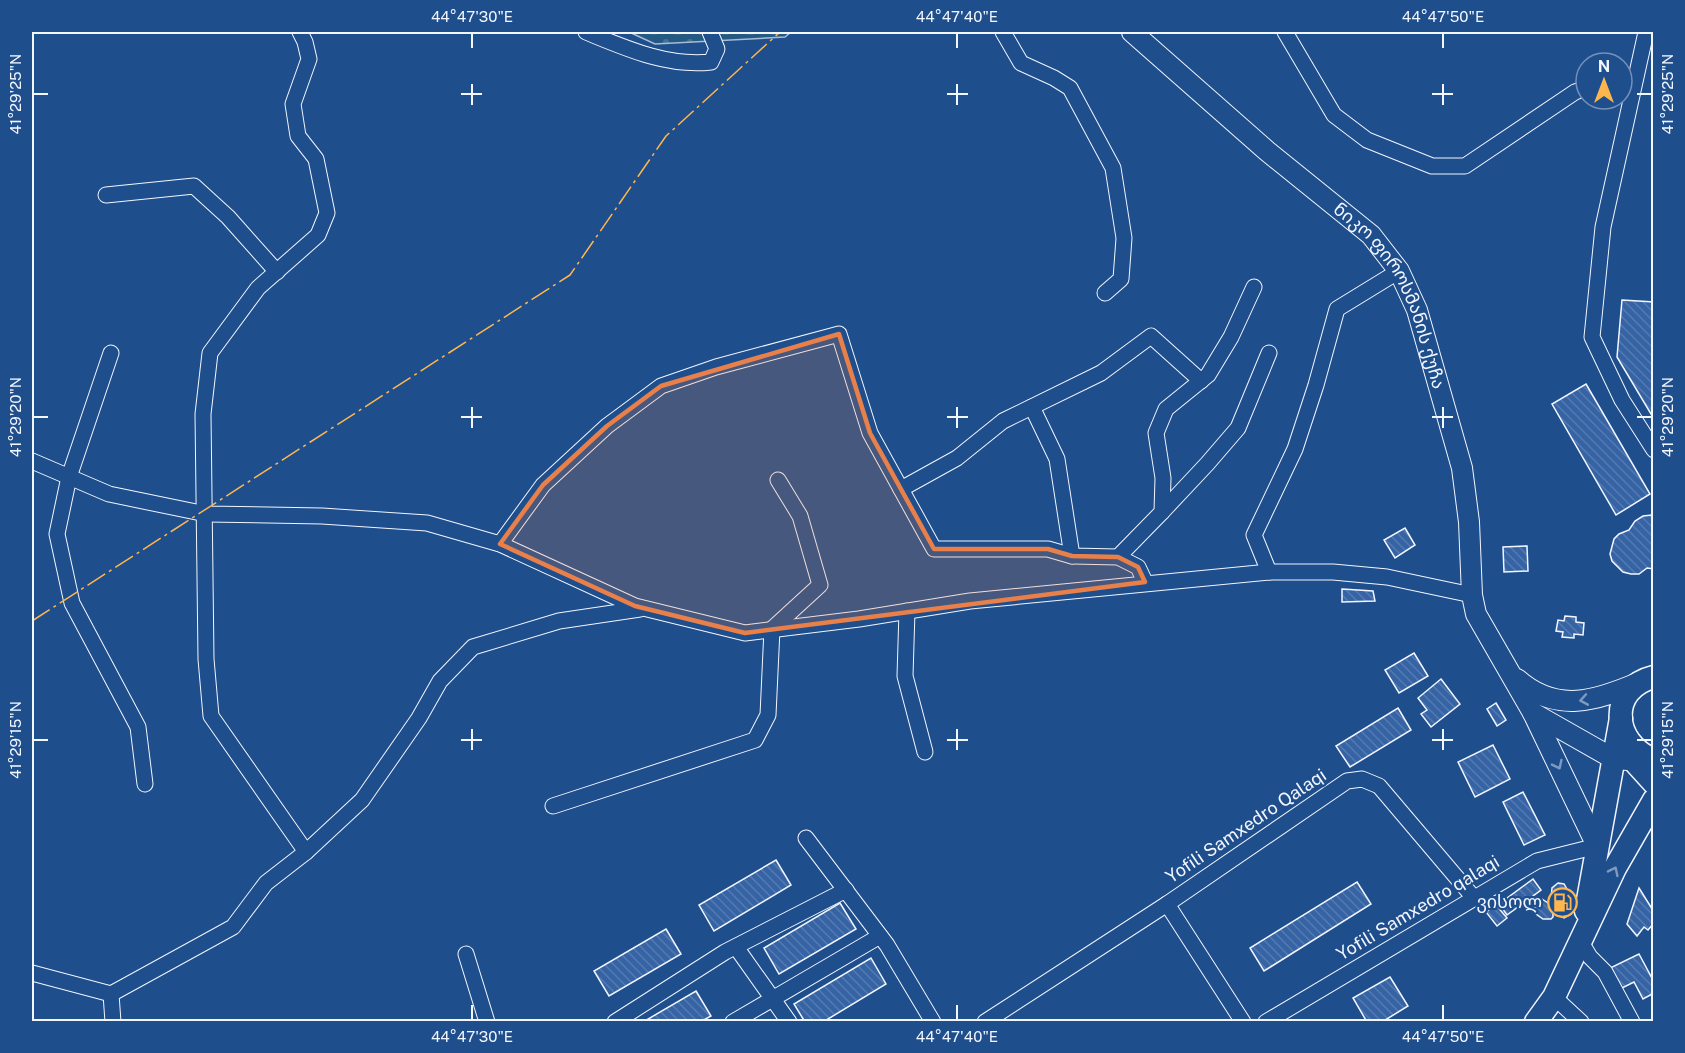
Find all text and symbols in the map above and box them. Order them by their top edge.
text: 44°47'30"E [431,8,513,25]
text: 44°47'40"E [916,8,998,25]
text: 44°47'50"E [1402,8,1484,25]
north arrow [1574,51,1634,111]
text: 41°29'25"N [7,54,24,134]
text: 41°29'25"N [1659,54,1676,134]
text: N [1598,57,1610,76]
street label: ნიკო ფიროსმანის ქუჩა [1329,198,1450,391]
text: 41°29'20"N [7,377,24,457]
text: 41°29'20"N [1659,377,1676,457]
one-way arrow [1579,693,1589,706]
text: 41°29'15"N [7,701,24,779]
text: 41°29'15"N [1659,701,1676,779]
one-way arrow [1551,759,1562,770]
street label: Yofili Samxedro Qalaqi [1162,764,1330,887]
street label: Yofili Samxedro qalaqi [1333,851,1503,964]
one-way arrow [1606,867,1618,878]
fuel station icon: ვისოლ [1547,886,1579,918]
place label: ვისოლ [1476,891,1542,913]
text: 44°47'30"E [431,1028,513,1045]
text: 44°47'40"E [916,1028,998,1045]
text: 44°47'50"E [1402,1028,1484,1045]

